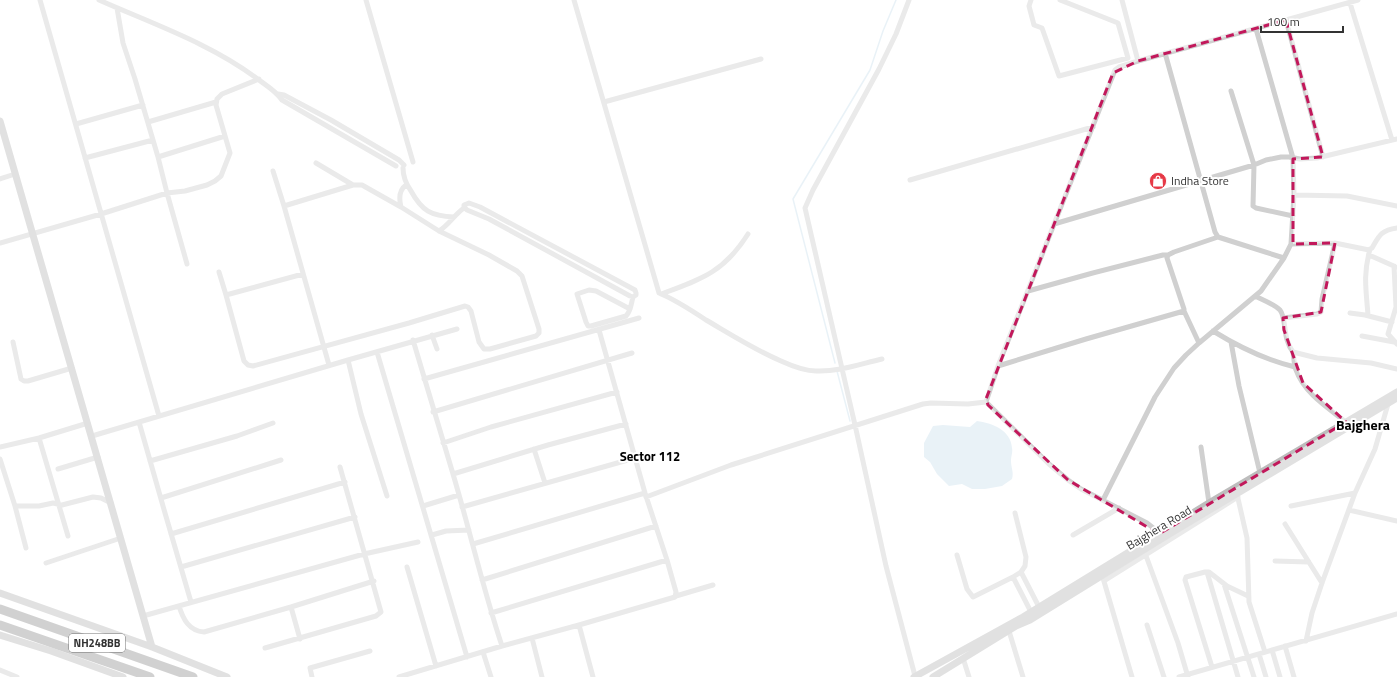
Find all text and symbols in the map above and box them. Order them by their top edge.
scale bar [1261,8,1343,34]
text: 100 m [1267,12,1300,31]
shop icon: Indha Store [1148,171,1168,191]
place label: Indha Store [1171,171,1229,190]
district label: Bajghera [1336,414,1390,435]
district label: Sector 112 [620,446,680,466]
street label: Bajghera Road [1122,501,1195,555]
road number: NH248BB [69,634,125,652]

